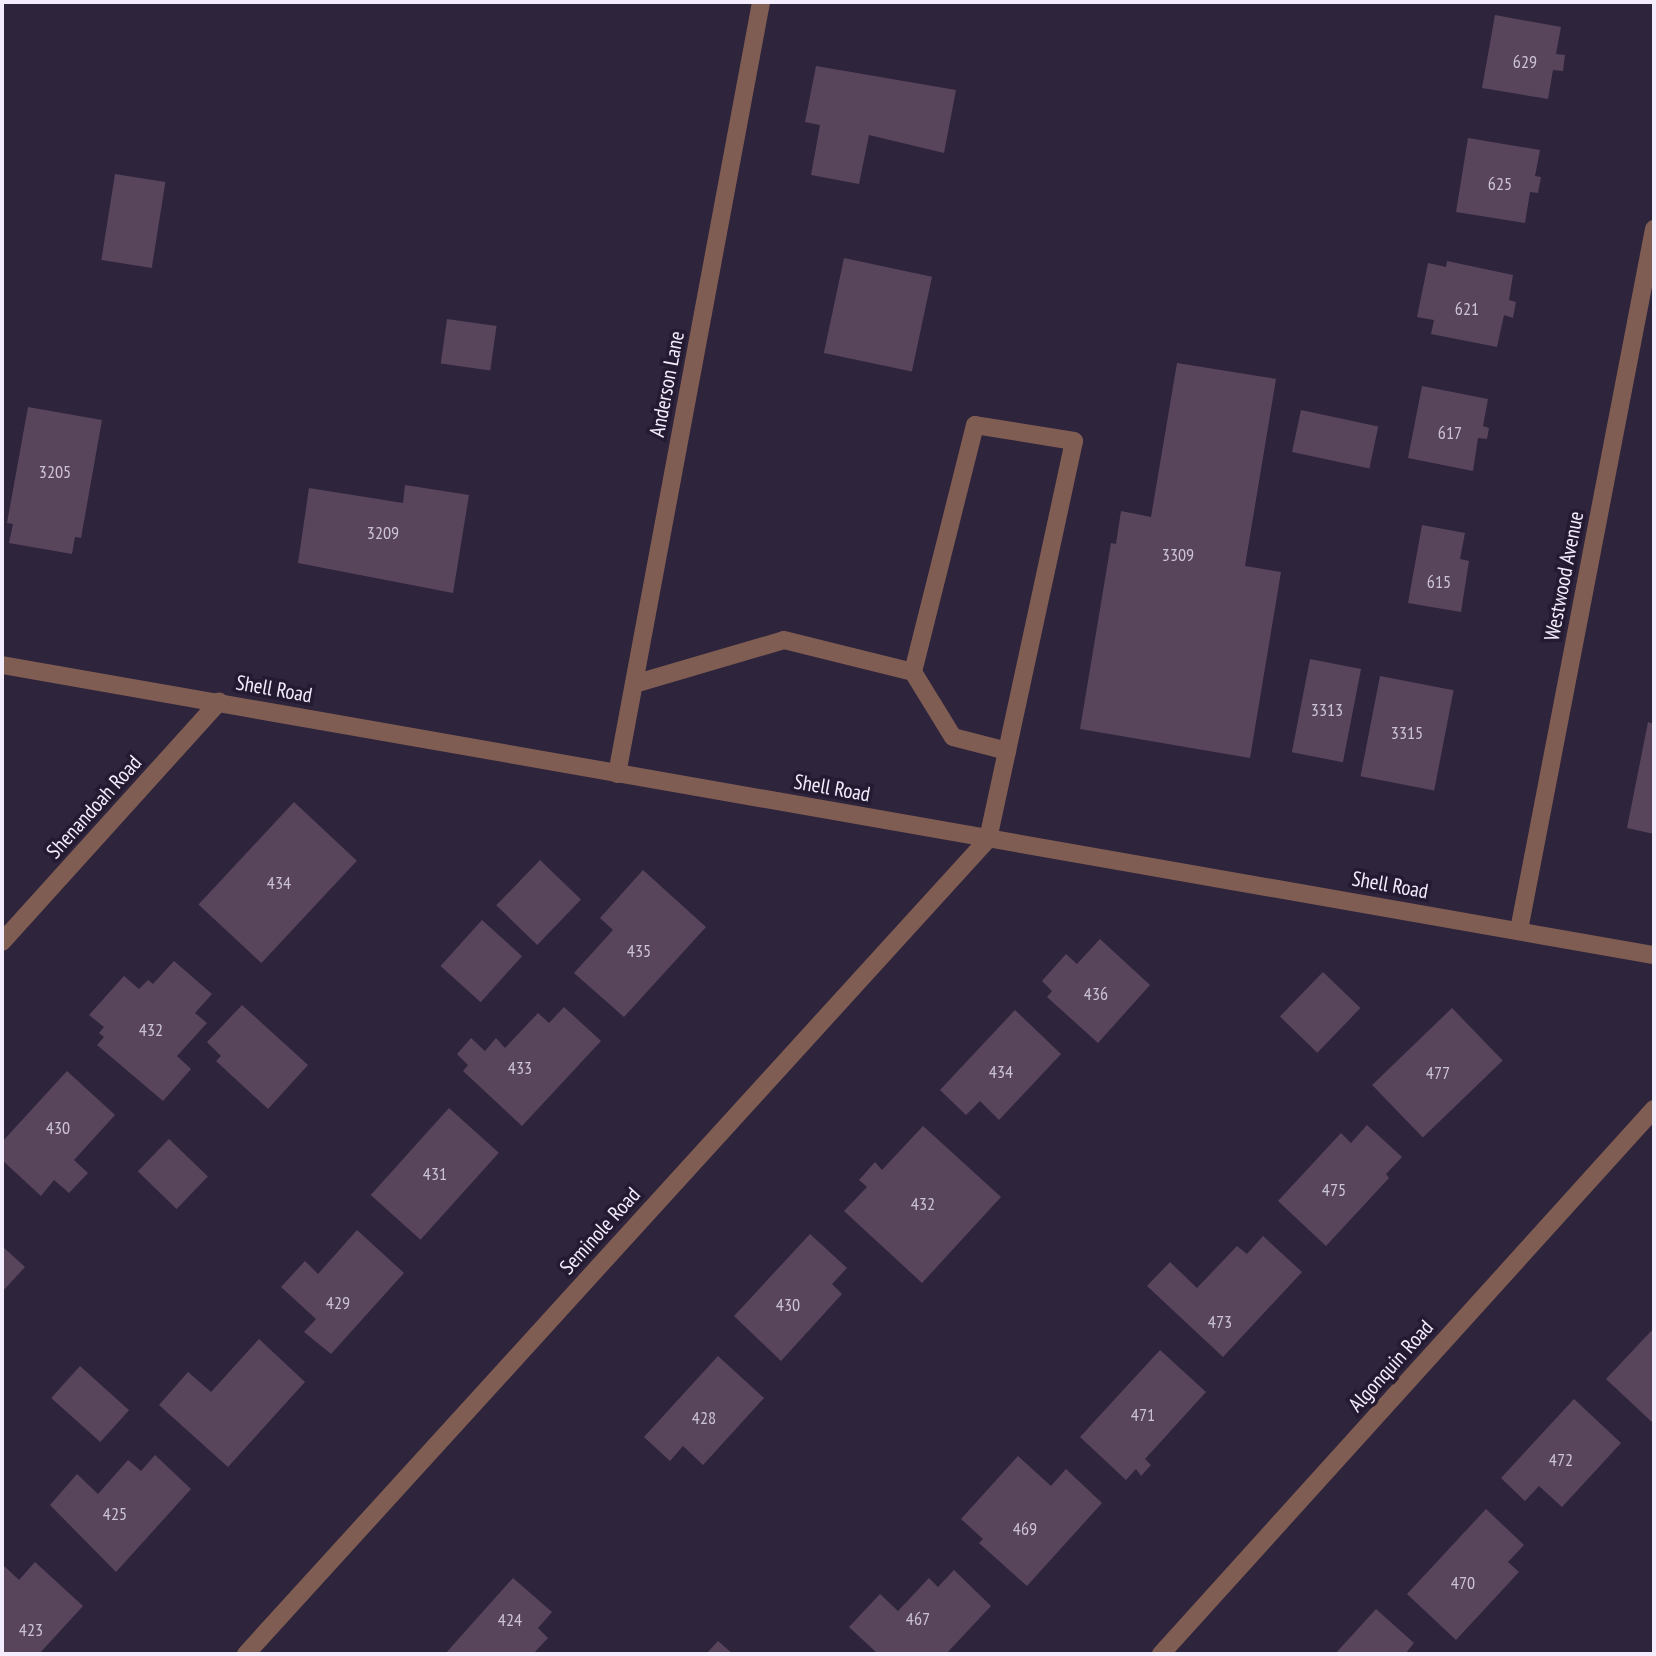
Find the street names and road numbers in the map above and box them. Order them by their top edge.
street label: Anderson Lane [644,329,690,439]
street label: Westwood Avenue [1539,509,1589,643]
street label: Shell Road [234,670,314,708]
street label: Shenandoah Road [41,750,147,864]
street label: Shell Road [792,769,872,807]
street label: Shell Road [1350,866,1430,904]
street label: Seminole Road [554,1182,646,1280]
street label: Algonquin Road [1343,1315,1439,1417]

